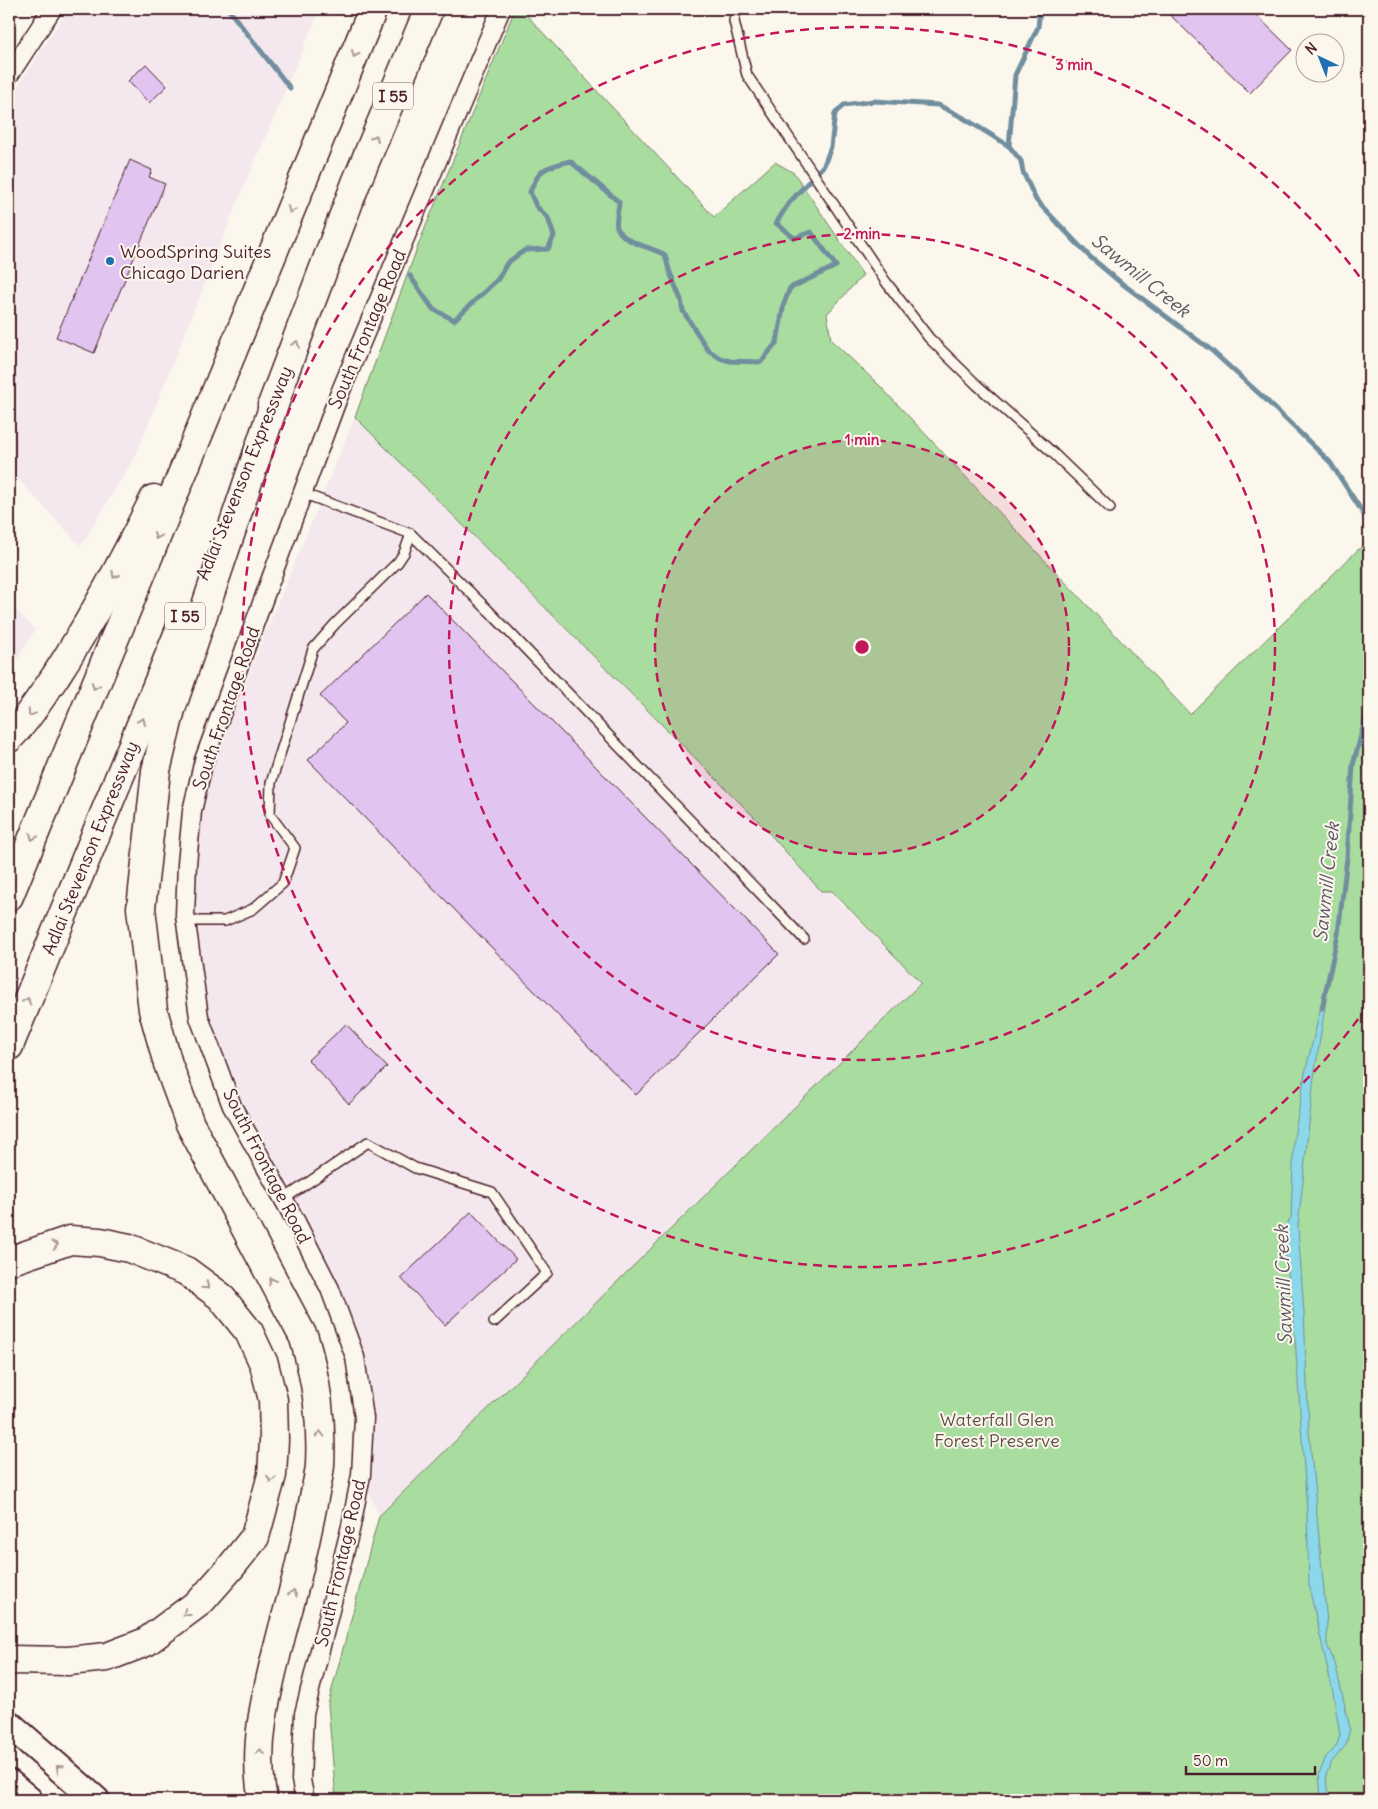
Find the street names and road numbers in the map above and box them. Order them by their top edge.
road number: I 55 [373,82,413,110]
street label: South Frontage Road [323,245,411,412]
street label: Adlai Stevenson Expressway [190,363,298,583]
road number: I 55 [165,602,205,630]
street label: South Frontage Road [187,623,265,793]
street label: Adlai Stevenson Expressway [36,738,144,958]
street label: South Frontage Road [218,1085,316,1248]
street label: South Frontage Road [310,1477,371,1649]

